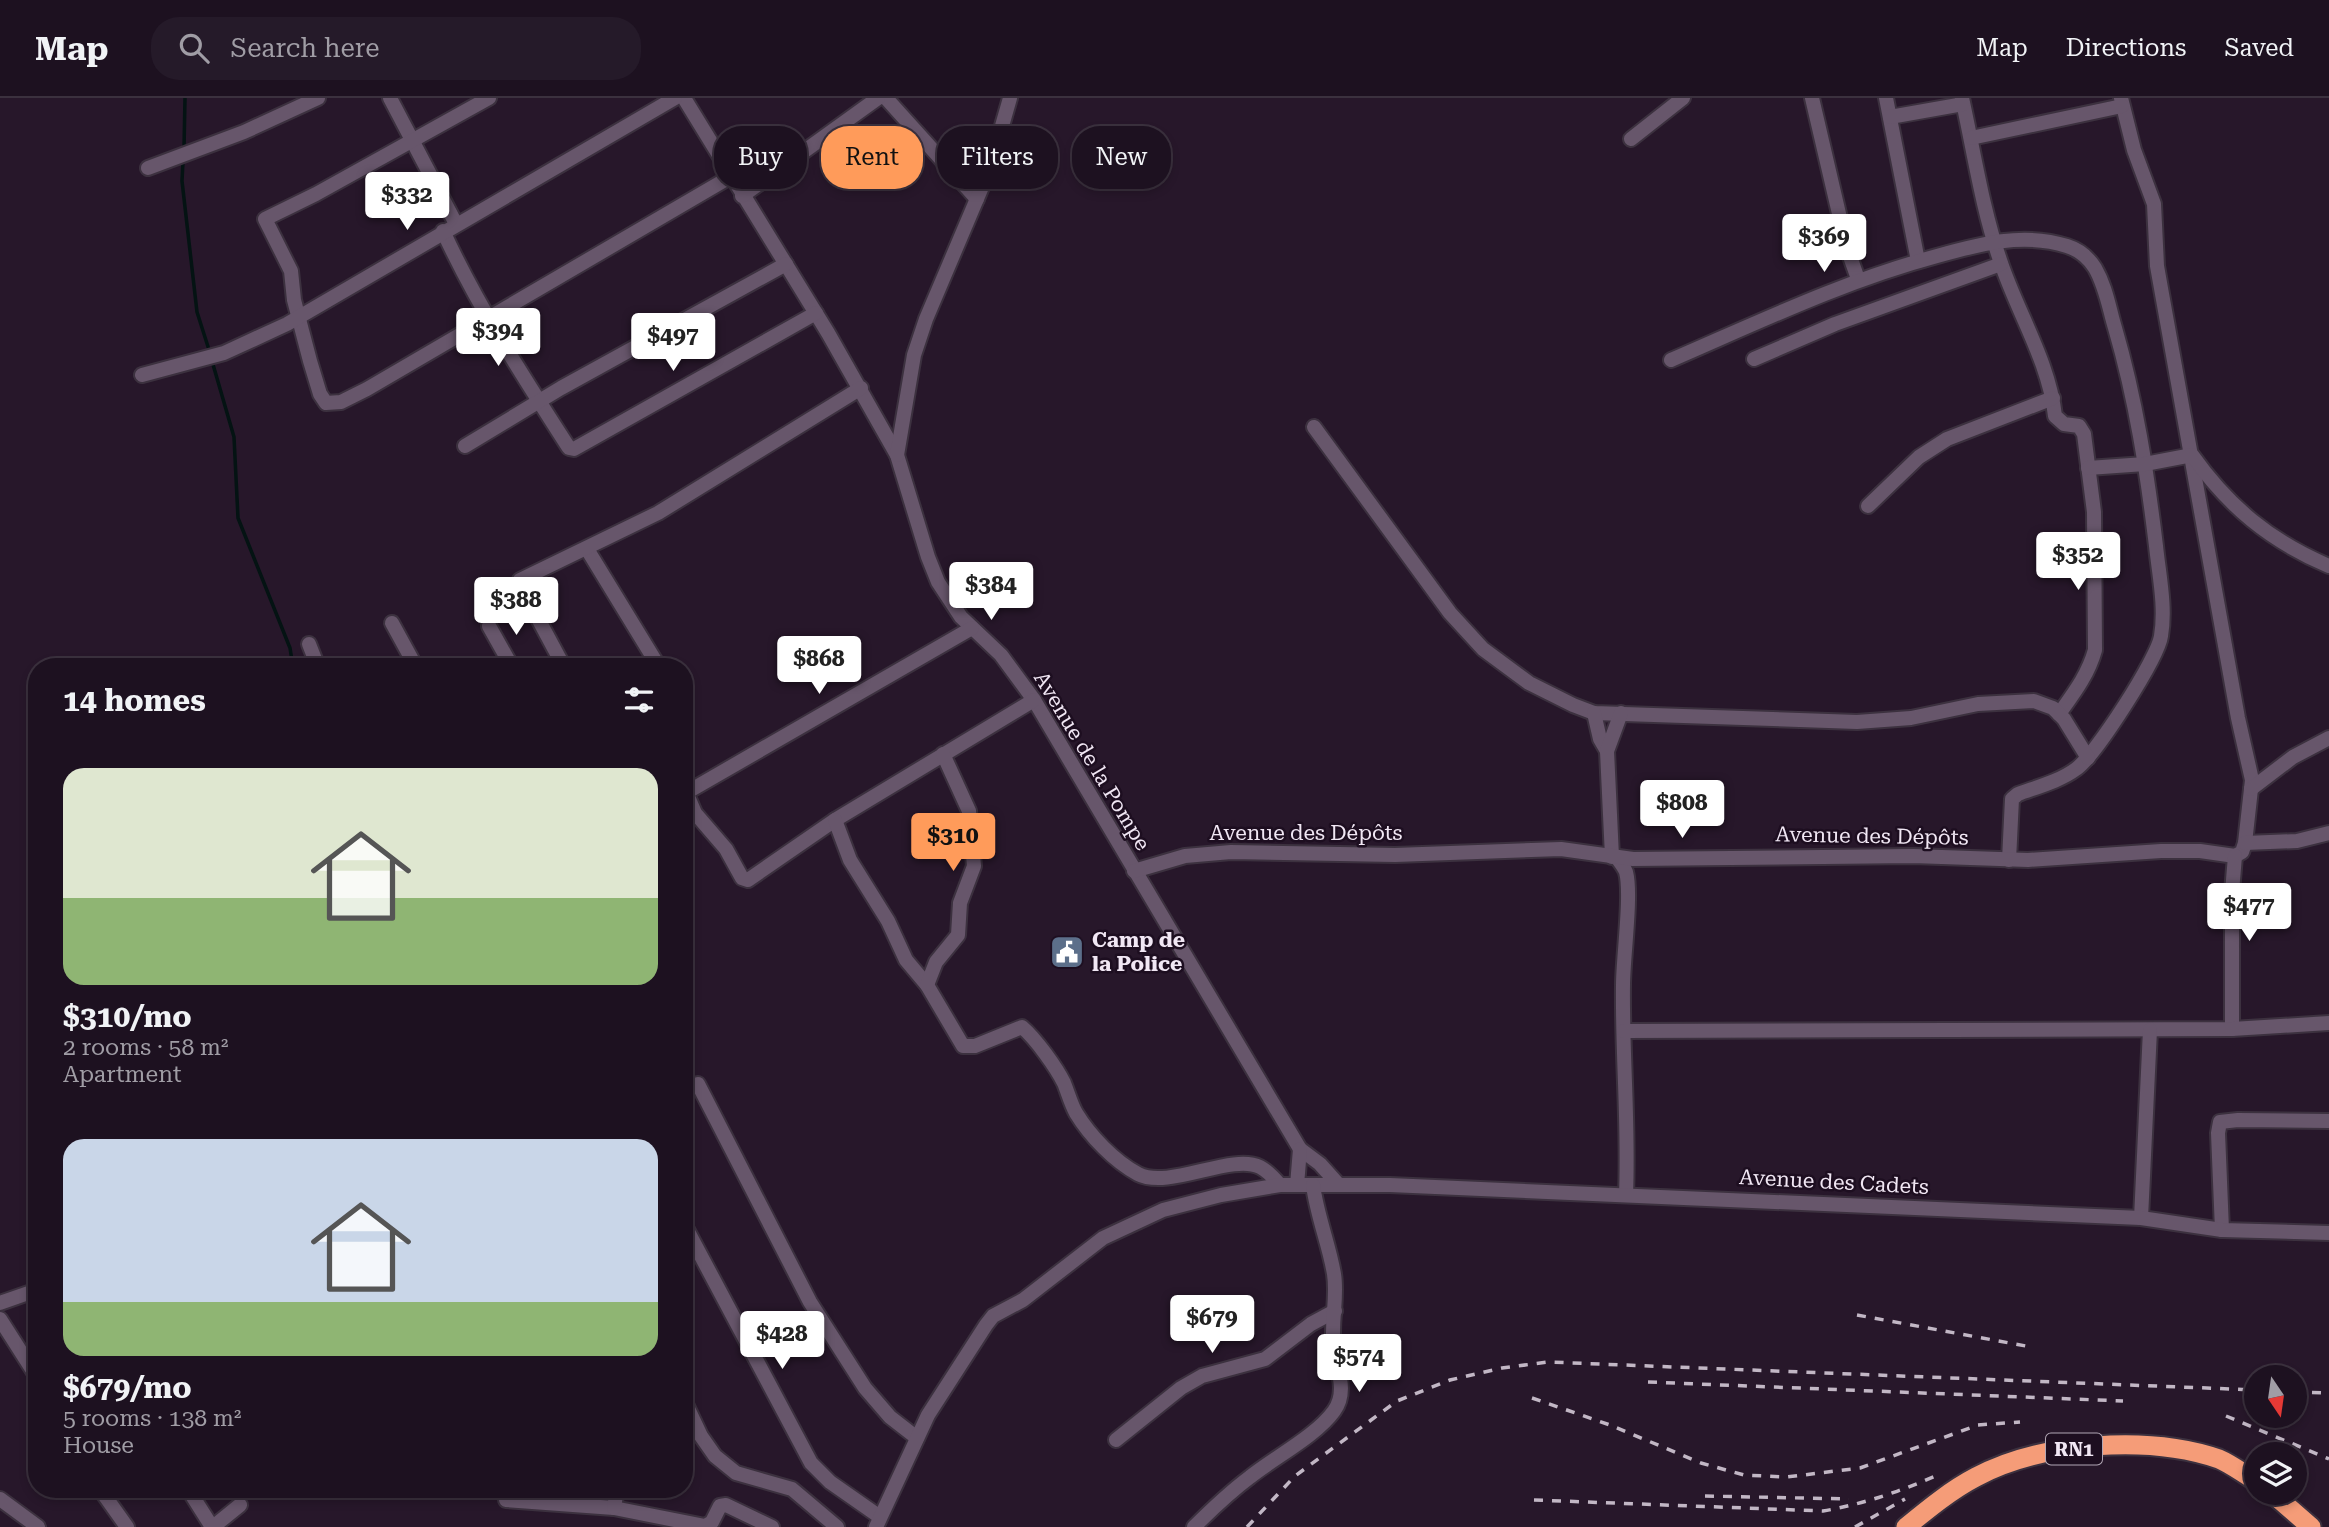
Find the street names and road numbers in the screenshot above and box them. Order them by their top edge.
street label: Avenue de la Pompe [1029,667,1155,855]
street label: Avenue des Dépôts [1209,821,1403,845]
street label: Avenue des Dépôts [1775,822,1969,850]
street label: Avenue des Cadets [1739,1165,1929,1199]
road number: RN1 [2046,1434,2102,1464]

